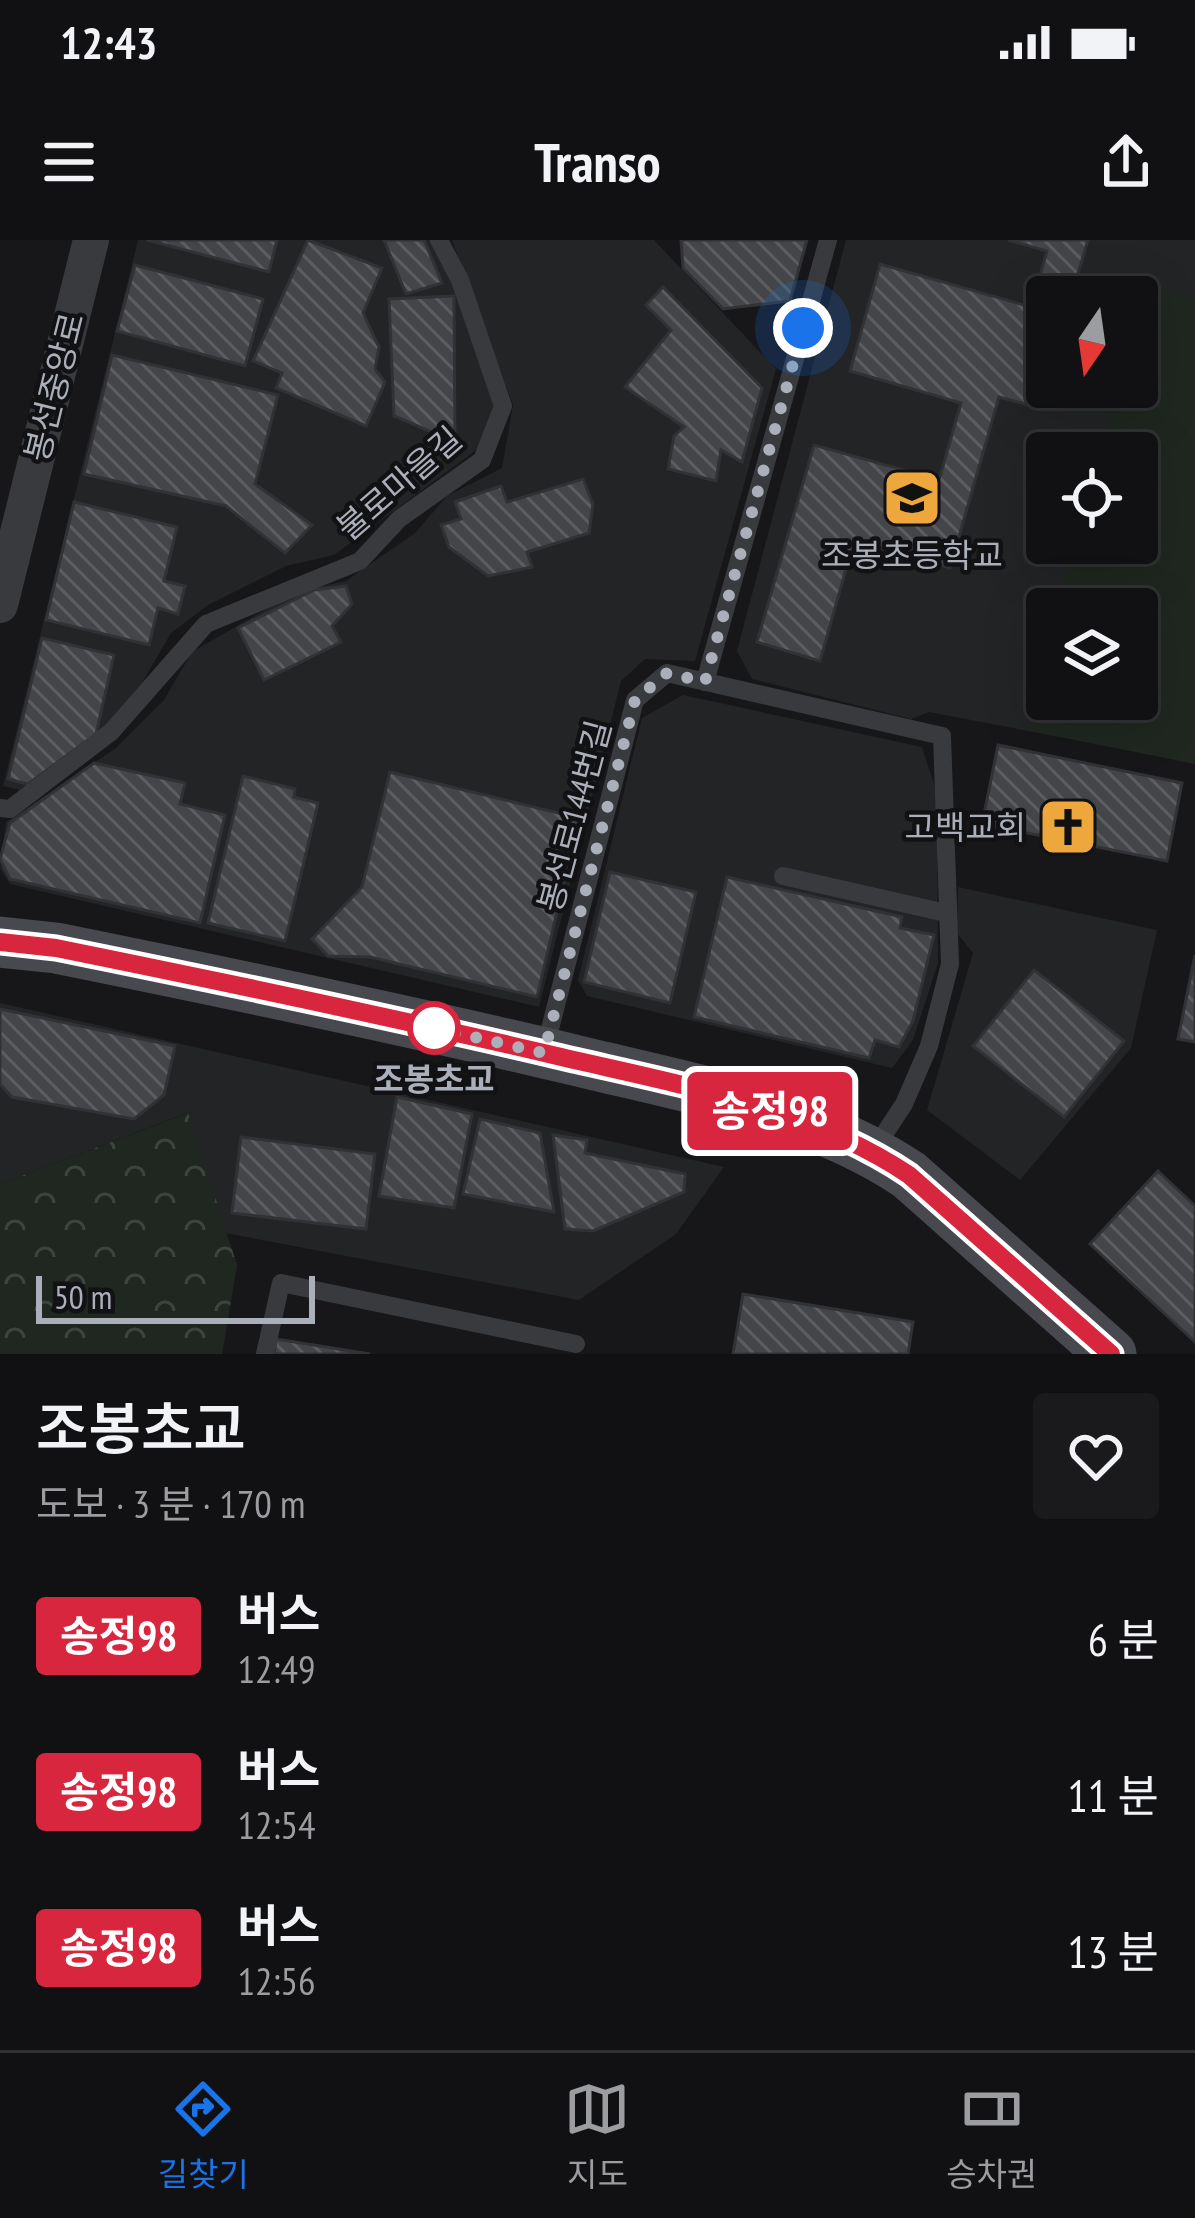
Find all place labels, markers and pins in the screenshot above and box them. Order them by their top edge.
school or university icon: 조봉초등학교 [881,467,943,529]
place label: 조봉초등학교 [821,533,1003,576]
church icon: 고백교회 [1037,796,1099,858]
place label: 고백교회 [905,805,1026,848]
marker: 조봉초교 [409,1003,459,1053]
place label: 조봉초교 [373,1057,495,1100]

